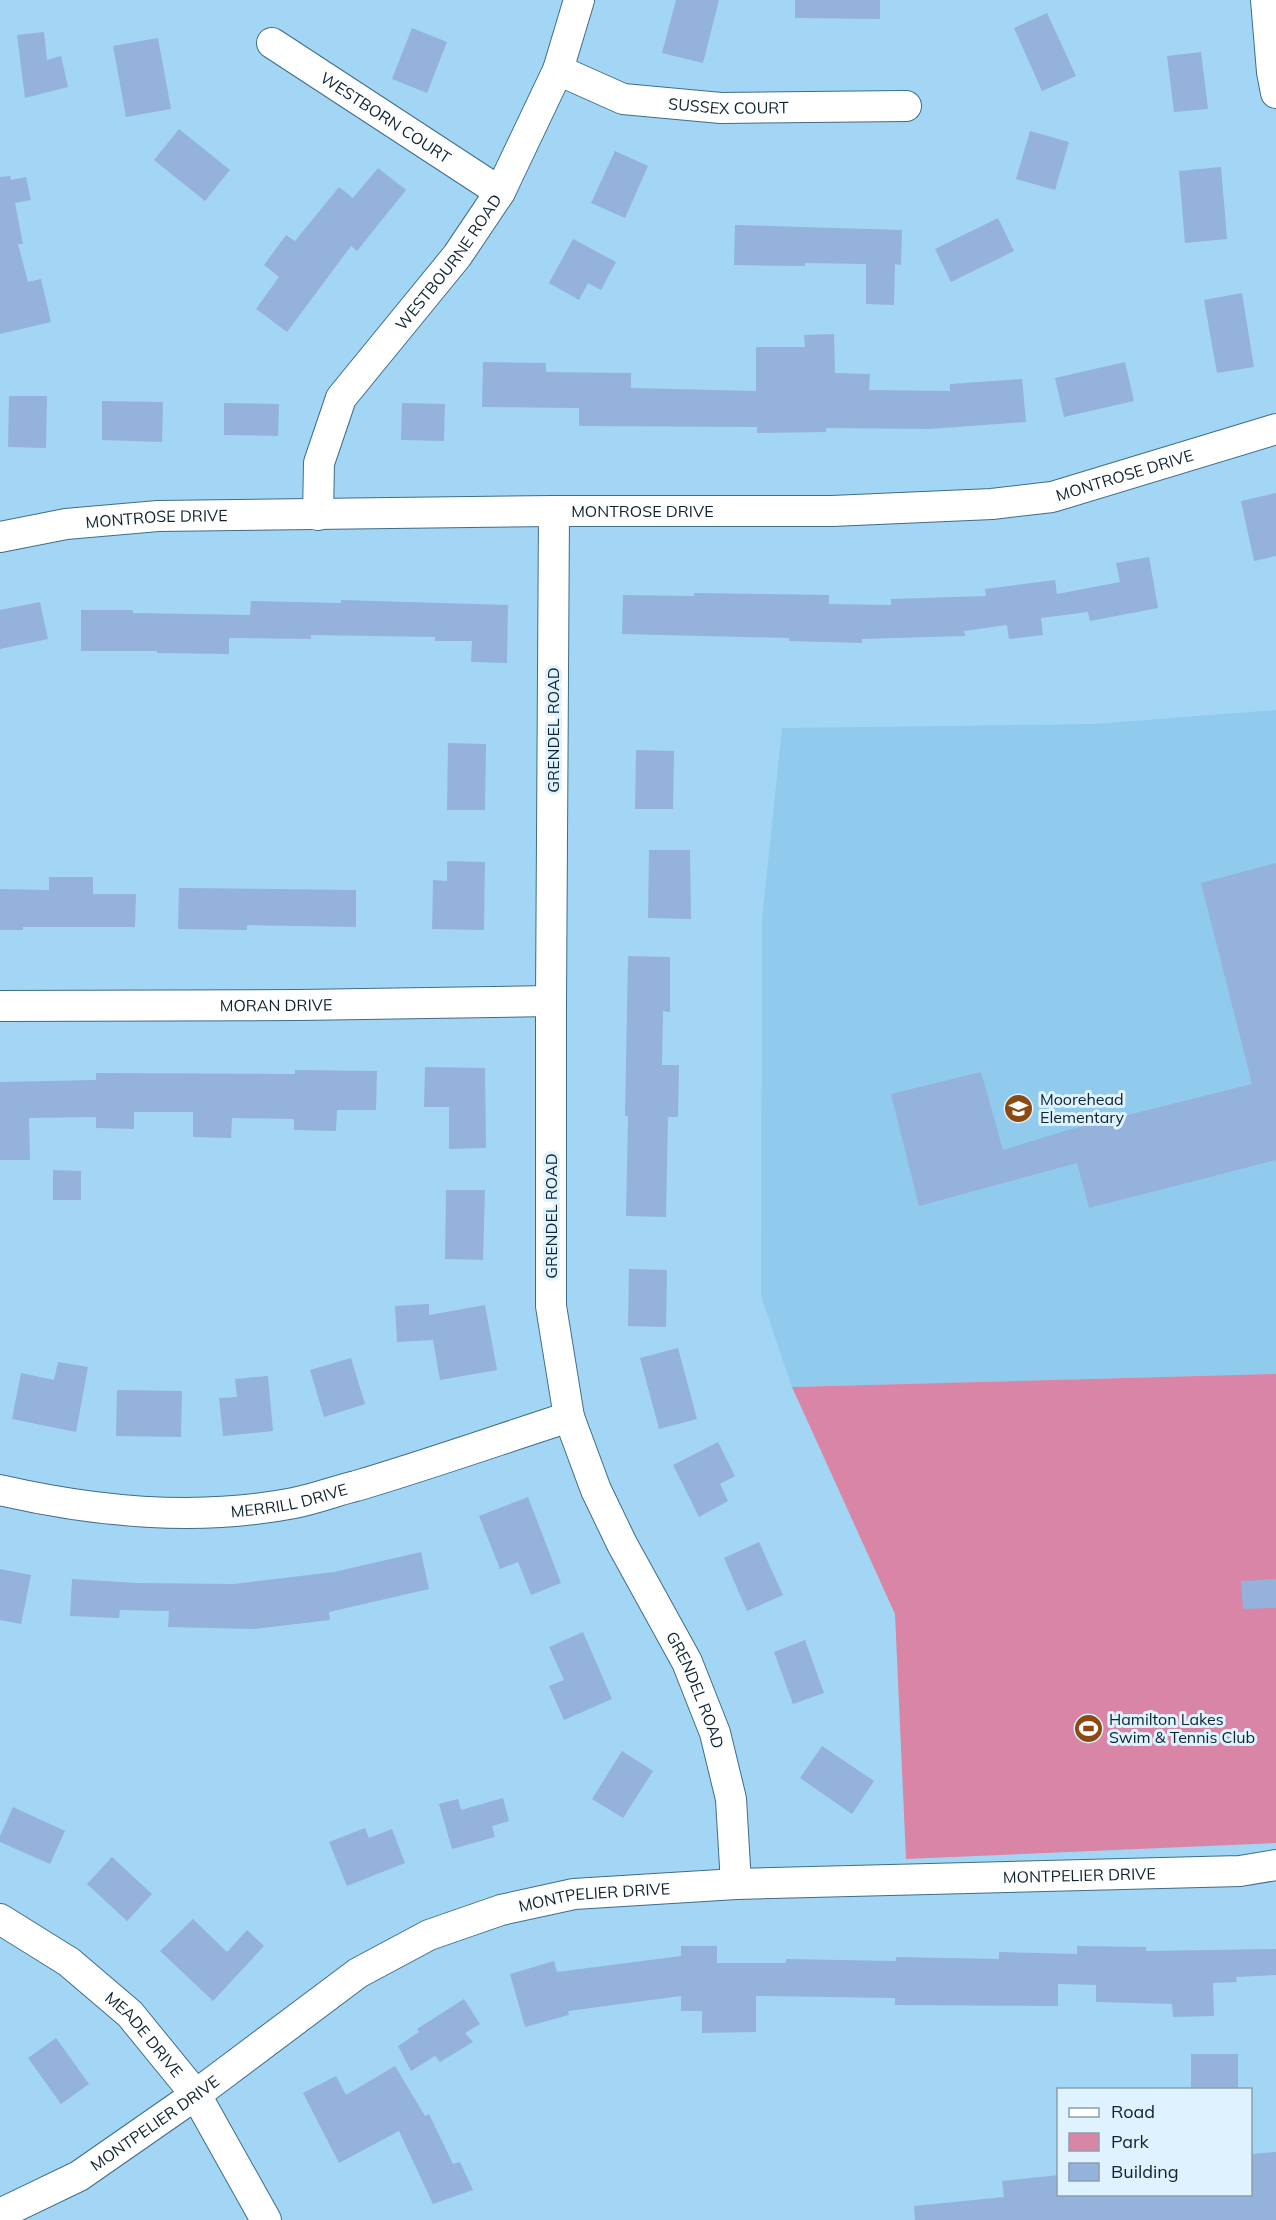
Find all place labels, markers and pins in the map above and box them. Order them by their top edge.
place label: Moorehead Elementary [1040,1089,1125,1127]
school or university icon: Moorehead Elementary [1003,1092,1035,1124]
place label: Hamilton Lakes Swim & Tennis Club [1109,1709,1255,1747]
sports icon: Hamilton Lakes Swim & Tennis Club [1072,1712,1104,1744]

